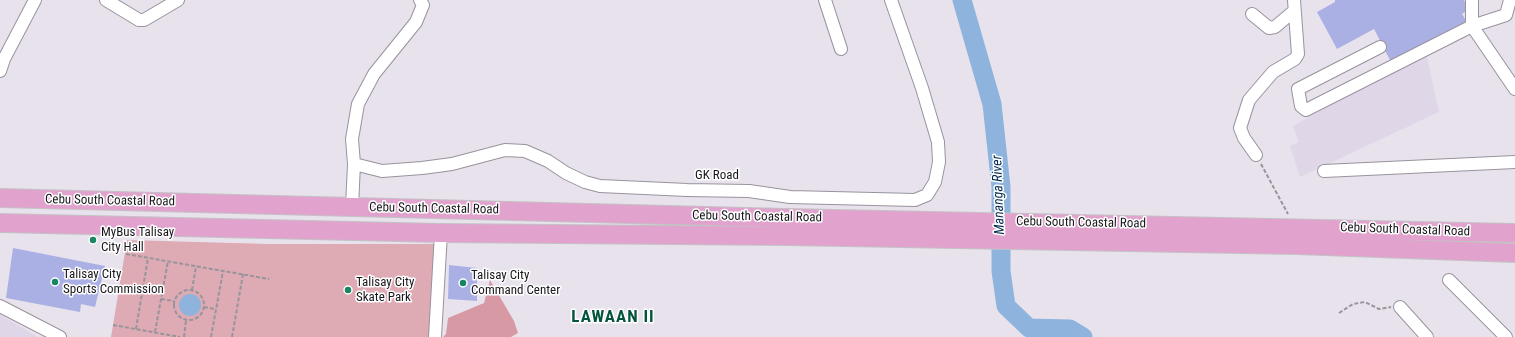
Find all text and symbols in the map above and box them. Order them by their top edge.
water label: Mananga River [989,155,1009,235]
street label: GK Road [695,168,739,184]
street label: Cebu South Coastal Road [45,192,175,210]
street label: Cebu South Coastal Road [369,200,499,218]
street label: Cebu South Coastal Road [692,208,822,226]
street label: Cebu South Coastal Road [1016,214,1146,232]
street label: Cebu South Coastal Road [1340,220,1470,240]
place label: MyBus Talisay City Hall [101,225,174,256]
marker: MyBus Talisay City Hall [88,235,98,245]
place label: Talisay City Sports Commission [63,267,164,298]
place label: Talisay City Command Center [471,268,560,299]
place label: Talisay City Skate Park [356,275,414,306]
marker: Talisay City Sports Commission [50,277,60,287]
marker: Talisay City Command Center [458,278,468,288]
marker: Talisay City Skate Park [343,285,353,295]
district label: LAWAAN II [571,308,655,328]

